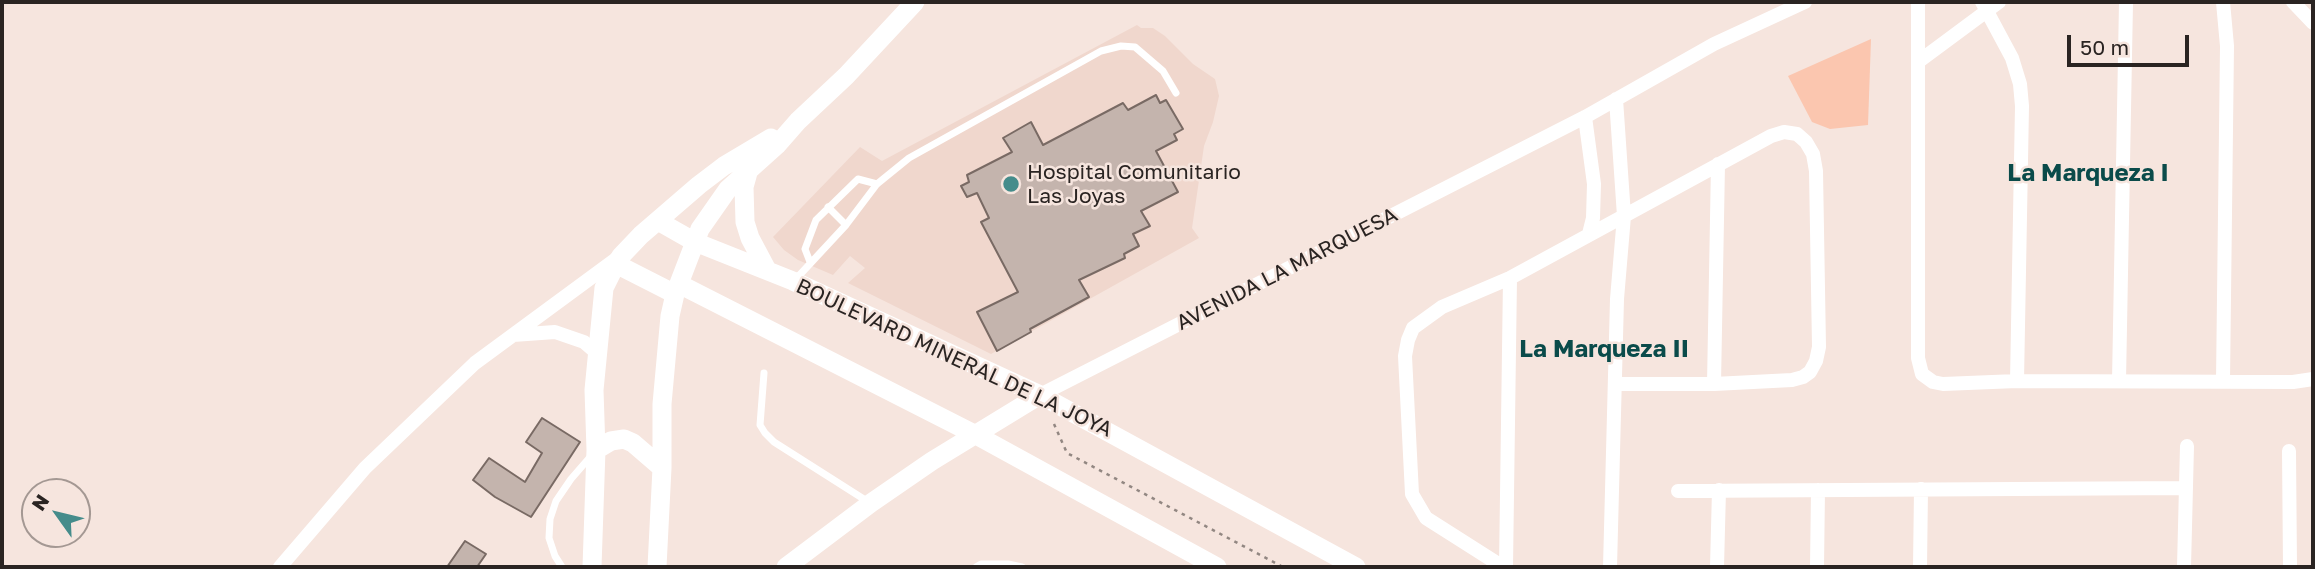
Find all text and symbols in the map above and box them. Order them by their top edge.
scale bar [2070,21,2192,65]
text: 50 m [2080,34,2129,60]
place label: Hospital Comunitario Las Joyas [1027,159,1241,209]
district label: La Marqueza I [2007,159,2169,187]
marker: Hospital Comunitario Las Joyas [1001,174,1021,194]
street label: AVENIDA LA MARQUESA [1172,202,1402,336]
street label: BOULEVARD MINERAL DE LA JOYA [792,273,1116,443]
district label: La Marqueza II [1519,335,1689,363]
north arrow [21,478,91,548]
text: N [26,490,53,515]

